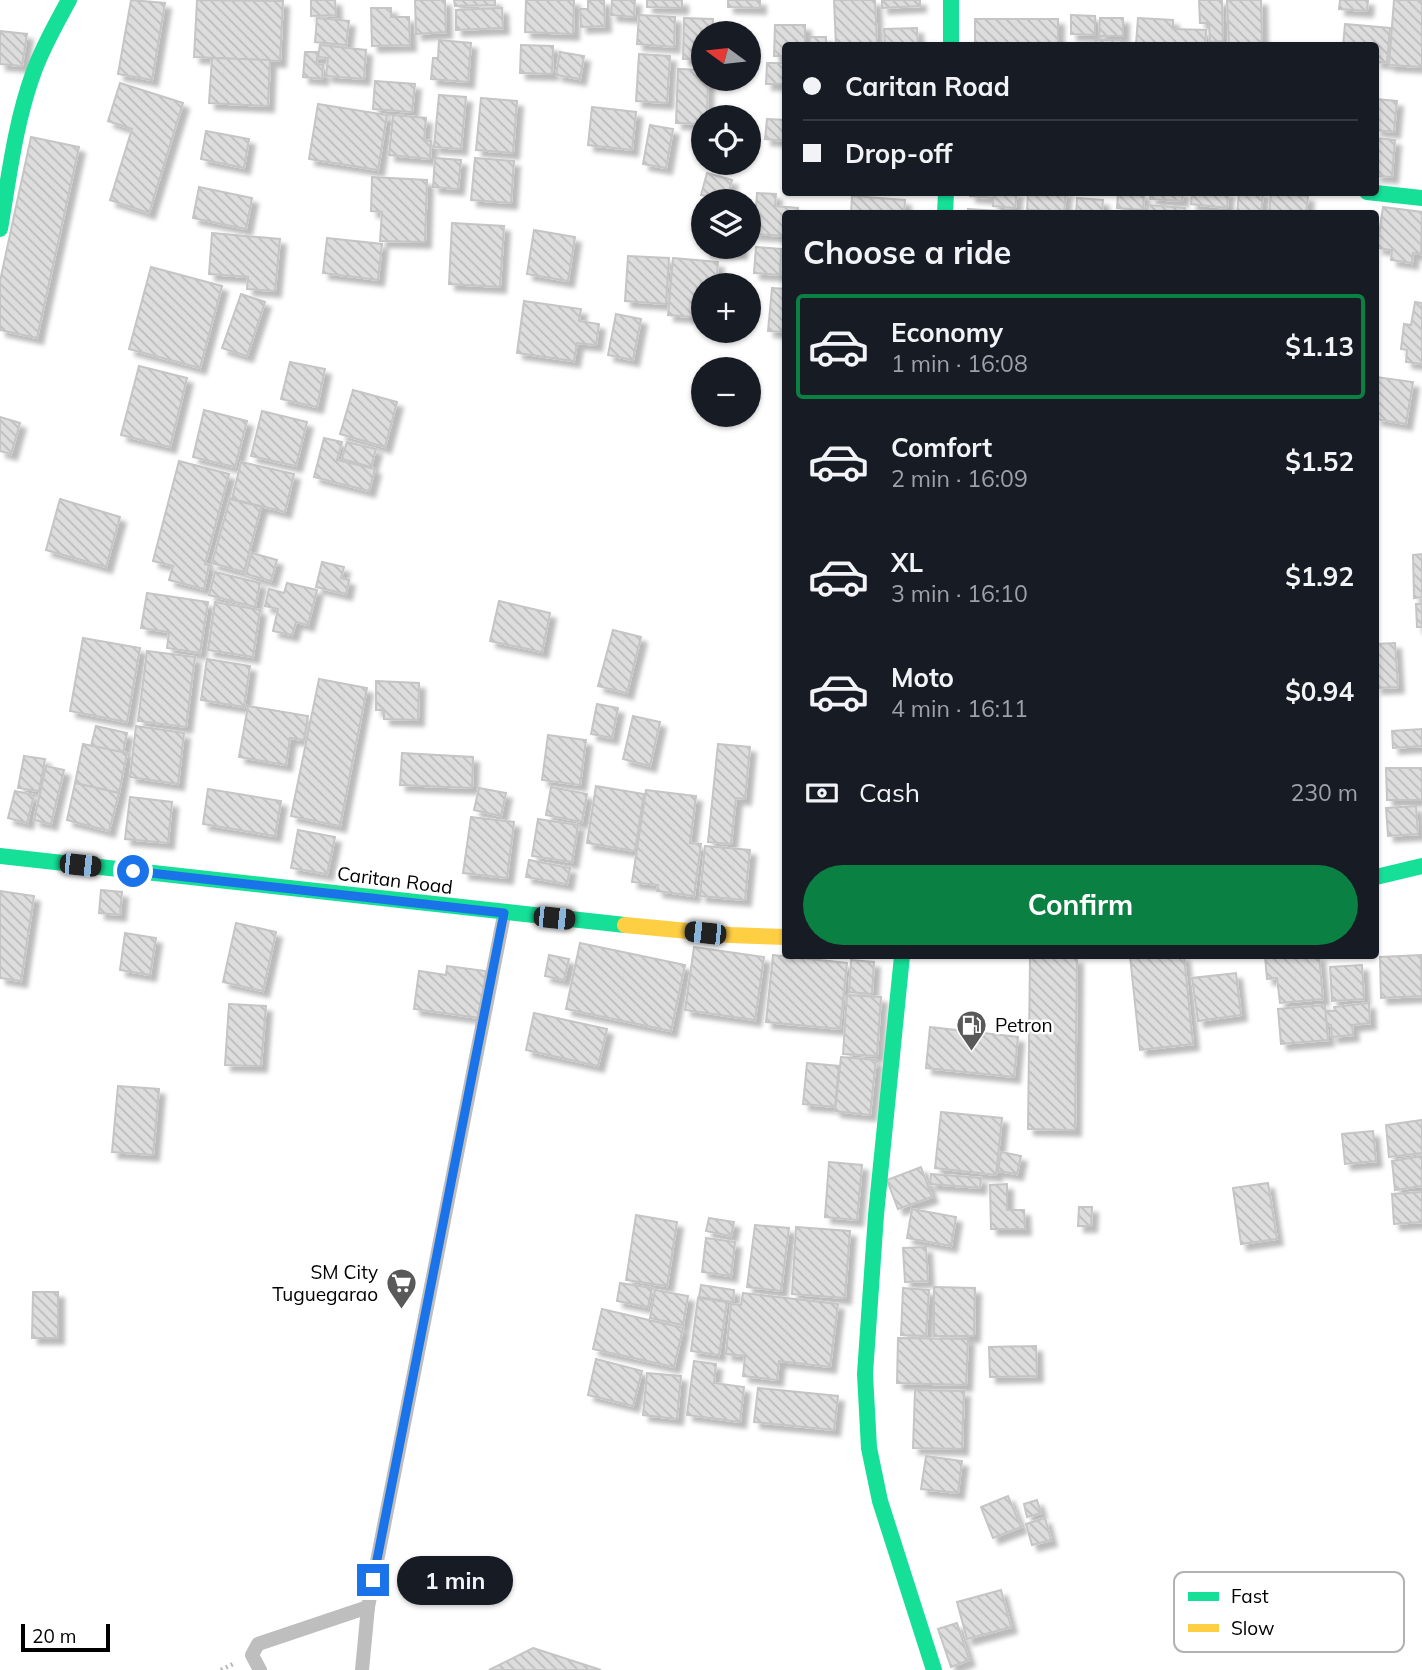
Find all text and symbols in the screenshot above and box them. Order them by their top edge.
north arrow [691,21,761,91]
map controls [691,21,761,427]
text: Caritan Road [845,70,1010,103]
button: locate [691,105,761,175]
text: Drop-off [845,137,952,170]
button: layers [691,189,761,259]
text: Choose a ride [803,232,1011,272]
button: + [691,273,761,343]
icon: car [807,315,870,378]
text: Economy [891,316,1003,349]
text: $1.13 [1285,330,1354,363]
text: 1 min · 16:08 [891,349,1028,378]
button: − [691,357,761,427]
icon: car [807,430,870,493]
text: Comfort [891,431,992,464]
text: $1.52 [1285,445,1354,478]
text: 2 min · 16:09 [891,464,1028,493]
icon: car [807,545,870,608]
text: XL [891,546,923,579]
text: $1.92 [1285,560,1354,593]
text: 3 min · 16:10 [891,579,1028,608]
icon: car [807,660,870,723]
text: Moto [891,661,954,694]
text: $0.94 [1285,675,1354,708]
text: 4 min · 16:11 [891,694,1028,723]
icon: cash [803,774,841,812]
text: Cash [859,776,920,809]
text: 230 m [1290,778,1358,807]
car [59,852,102,878]
route start [117,855,149,887]
street label: Caritan Road [336,861,454,899]
button: Confirm [803,865,1358,945]
car [533,905,576,931]
car [684,920,727,946]
fuel station icon: Petron [955,1008,989,1052]
place label: Petron [995,1013,1053,1037]
place label: SM City Tuguegarao [272,1260,378,1306]
supermarket icon: SM City Tuguegarao [384,1266,418,1310]
callout: 1 min [398,1556,513,1604]
route end [357,1564,389,1596]
text: 1 min [425,1566,485,1595]
legend [1174,1572,1404,1652]
text: Fast [1231,1584,1269,1608]
text: Slow [1231,1616,1275,1640]
scale bar [21,1621,110,1653]
text: 20 m [32,1624,76,1648]

